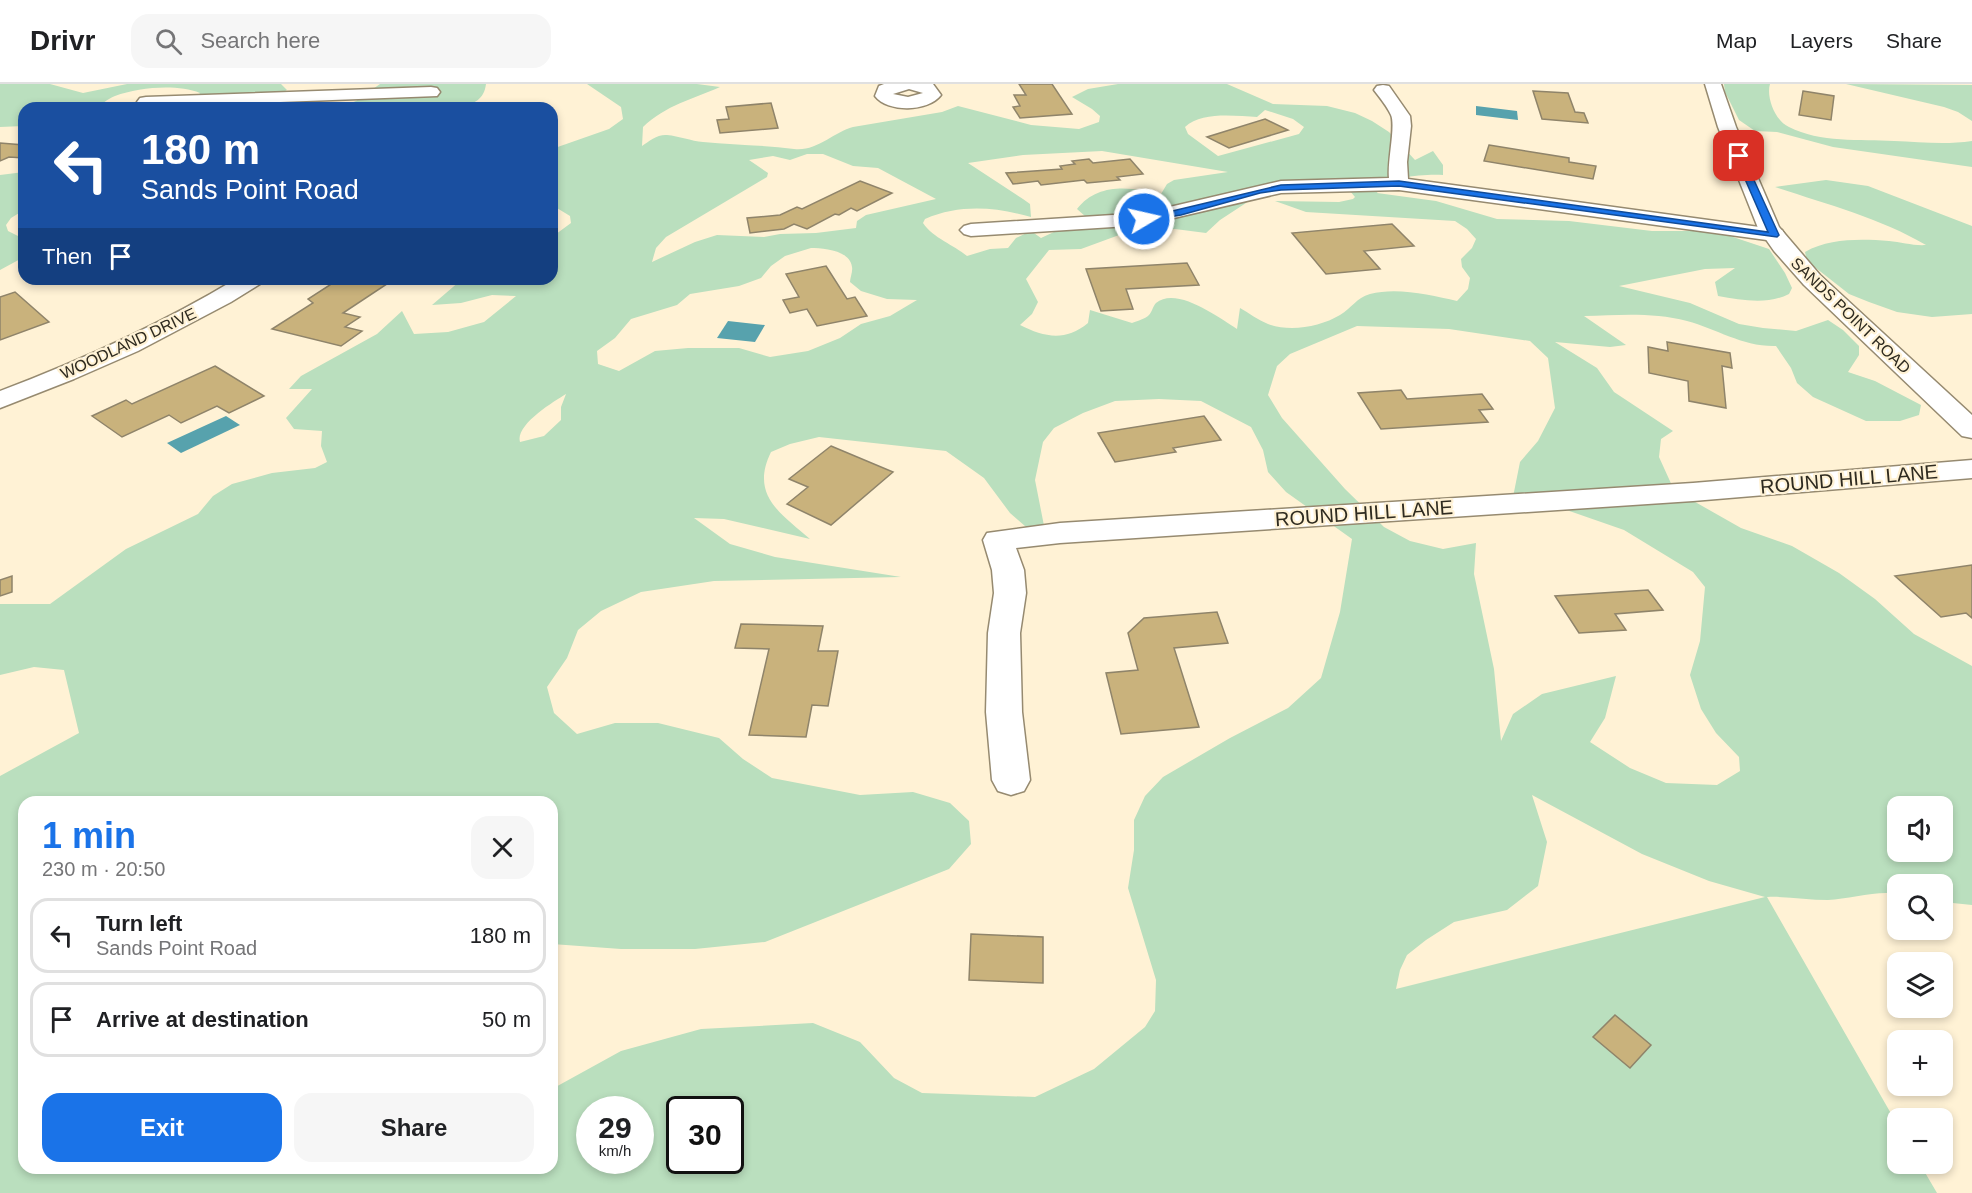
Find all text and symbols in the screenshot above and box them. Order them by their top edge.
search box [131,14,551,68]
text: Drivr [30,25,95,56]
icon: search [152,25,185,58]
text: Search here [200,28,320,53]
text: Map [1716,29,1757,52]
text: Layers [1790,29,1853,52]
text: Share [1886,29,1942,52]
icon: left [42,126,120,204]
text: 180 m [141,126,260,173]
pin [1713,130,1764,181]
icon: arrive [1722,139,1755,172]
text: Sands Point Road [141,175,359,205]
position arrow [1112,187,1176,251]
icon: arrive [104,240,137,273]
text: Then [42,244,92,269]
street label: SANDS POINT ROAD [1788,254,1914,377]
street label: WOODLAND DRIVE [58,305,199,382]
street label: ROUND HILL LANE [1759,460,1939,498]
street label: ROUND HILL LANE [1274,496,1454,530]
map controls [1887,796,1953,1174]
button: sound [1887,796,1953,862]
text: 1 min [42,815,136,856]
button: close [471,816,534,879]
text: 230 m · 20:50 [42,858,165,880]
button: search [1887,874,1953,940]
text: Turn left [96,911,182,936]
icon: left [45,919,78,952]
text: 180 m [470,923,531,948]
text: Sands Point Road [96,937,257,959]
button: layers [1887,952,1953,1018]
icon: arrive [45,1003,78,1036]
text: Arrive at destination [96,1007,309,1032]
text: 50 m [482,1007,531,1032]
button: + [1887,1030,1953,1096]
button: Exit [42,1093,282,1162]
button: Share [294,1093,534,1162]
speed limit sign: 30 [666,1096,744,1174]
button: − [1887,1108,1953,1174]
text: 29 [598,1111,632,1144]
text: km/h [599,1142,631,1159]

